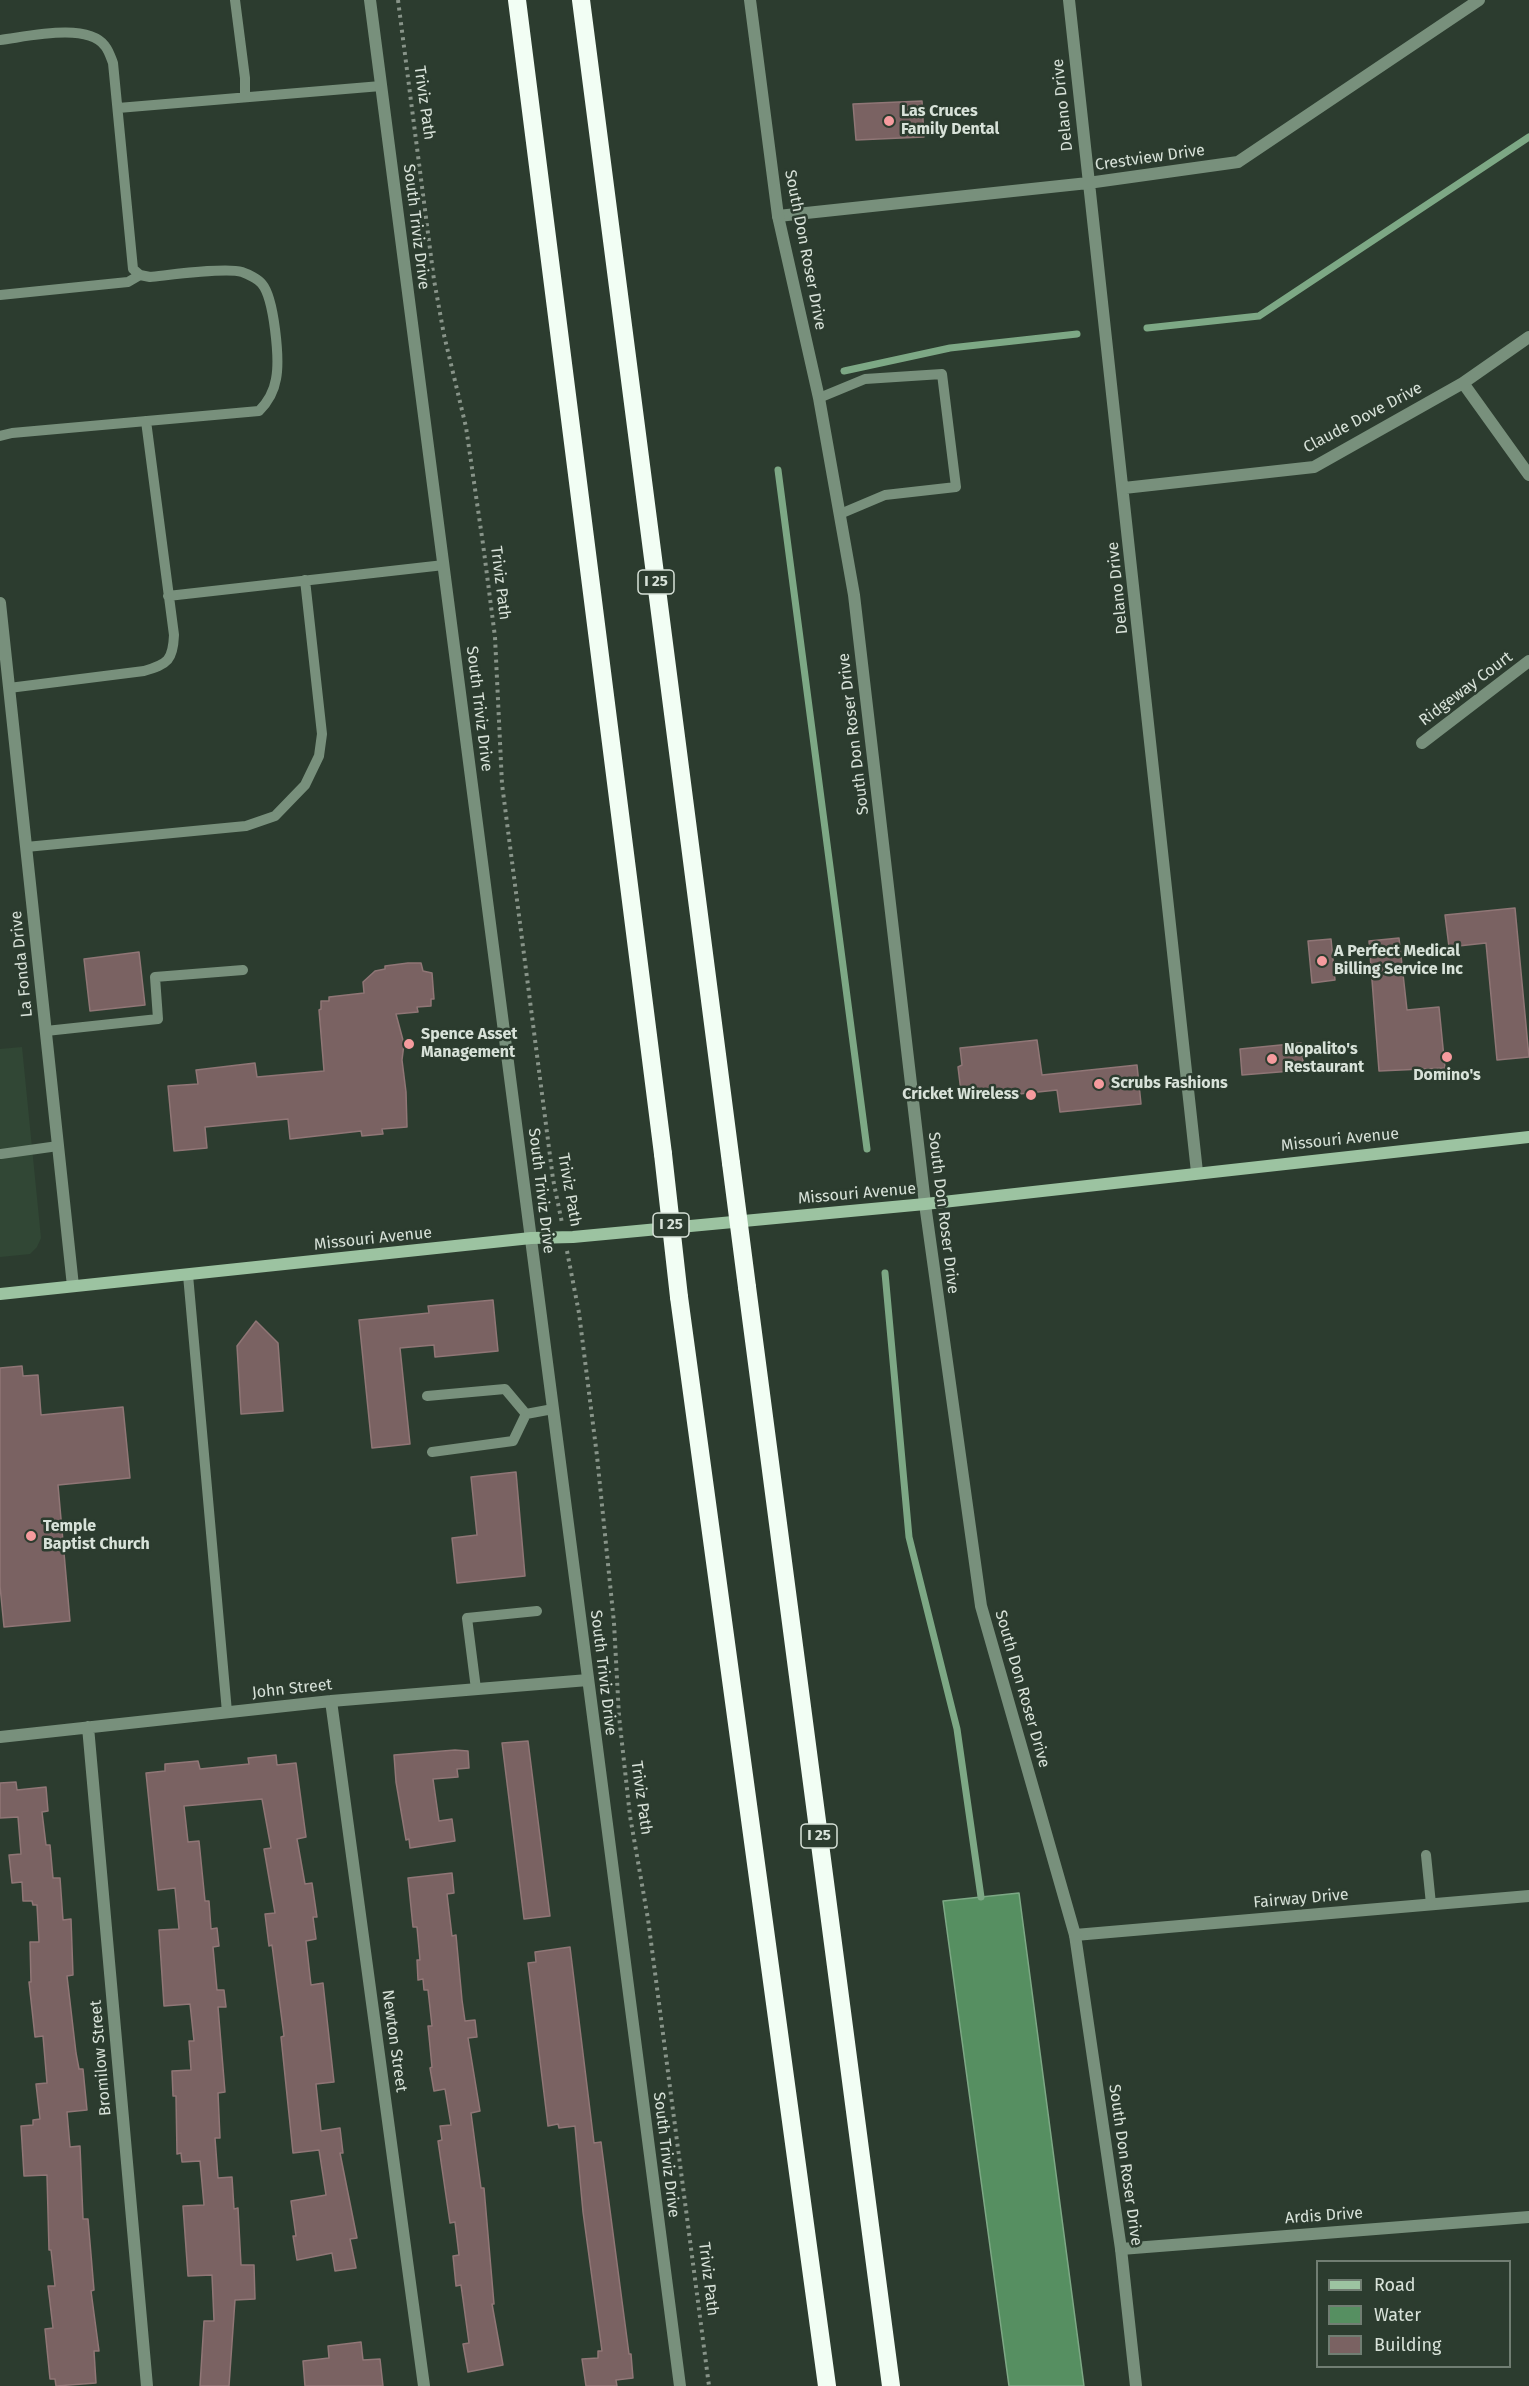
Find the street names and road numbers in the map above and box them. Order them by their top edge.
street label: Delano Drive [1049,58,1077,152]
street label: Triviz Path [409,65,439,141]
street label: Crestview Drive [1094,141,1206,175]
street label: South Triviz Drive [399,163,433,291]
street label: South Don Roser Drive [780,168,830,332]
street label: Claude Dove Drive [1300,379,1426,457]
street label: Delano Drive [1104,541,1132,635]
street label: Triviz Path [486,545,514,621]
road number: I 25 [638,570,674,594]
street label: South Triviz Drive [462,645,496,773]
street label: Ridgeway Court [1416,648,1516,730]
street label: South Don Roser Drive [835,652,873,816]
street label: La Fonda Drive [7,910,37,1018]
street label: Missouri Avenue [1280,1124,1400,1156]
street label: South Triviz Drive [524,1127,558,1255]
street label: South Don Roser Drive [924,1131,962,1295]
street label: Triviz Path [553,1152,585,1228]
street label: Missouri Avenue [797,1179,917,1209]
road number: I 25 [653,1213,689,1237]
street label: Missouri Avenue [313,1223,433,1255]
street label: South Don Roser Drive [990,1608,1054,1770]
street label: South Triviz Drive [586,1609,620,1737]
street label: John Street [251,1675,333,1703]
street label: Triviz Path [626,1760,656,1836]
road number: I 25 [801,1824,837,1848]
street label: Fairway Drive [1253,1885,1349,1913]
street label: Newton Street [377,1989,411,2093]
street label: Bromilow Street [86,1999,116,2117]
street label: South Don Roser Drive [1104,2083,1146,2247]
street label: South Triviz Drive [649,2091,683,2219]
street label: Ardis Drive [1284,2204,1364,2228]
street label: Triviz Path [694,2241,722,2317]

